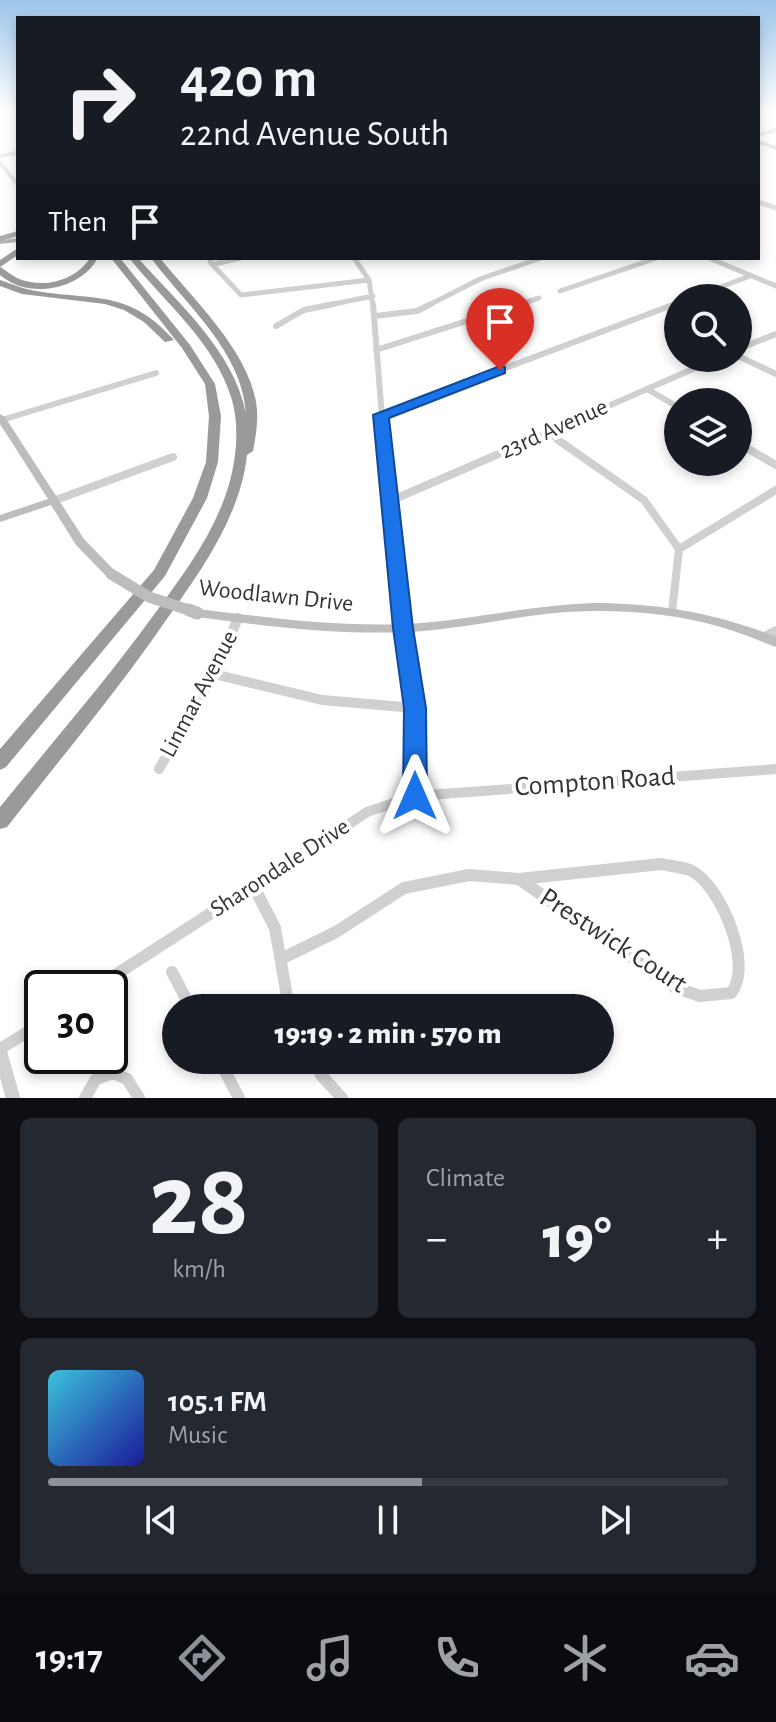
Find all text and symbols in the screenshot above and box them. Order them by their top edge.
icon: right [48,48,152,152]
text: 420 m [180,51,317,107]
text: 22nd Avenue South [180,116,449,152]
icon: arrive [123,200,167,244]
text: Then [48,207,107,237]
map controls [664,284,752,476]
button: search [664,284,752,372]
pin [466,288,534,370]
icon: arrive [478,300,522,344]
button: layers [664,388,752,476]
street label: 23rd Avenue [497,395,611,463]
street label: Woodlawn Drive [197,576,355,616]
street label: Linmar Avenue [156,627,242,761]
position arrow [373,754,457,838]
street label: Compton Road [514,762,676,802]
street label: Sharondale Drive [206,814,354,922]
street label: Prestwick Court [535,883,692,999]
speed limit sign: 30 [24,970,128,1074]
text: 19:19 · 2 min · 570 m [274,1019,502,1049]
text: 28 [149,1150,249,1254]
text: Climate [426,1165,505,1191]
text: 19° [543,1209,611,1269]
text: − [426,1217,447,1261]
text: + [707,1217,728,1261]
text: km/h [172,1256,226,1282]
text: 105.1 FM [168,1387,267,1417]
text: Music [168,1422,227,1448]
icon: previous [139,1498,183,1542]
icon: pause [366,1498,410,1542]
icon: next [593,1498,637,1542]
icon: directions [174,1630,230,1686]
icon: music [302,1630,358,1686]
icon: phone [429,1630,485,1686]
icon: climate [557,1630,613,1686]
icon: car [684,1630,740,1686]
text: 19:17 [36,1640,103,1676]

